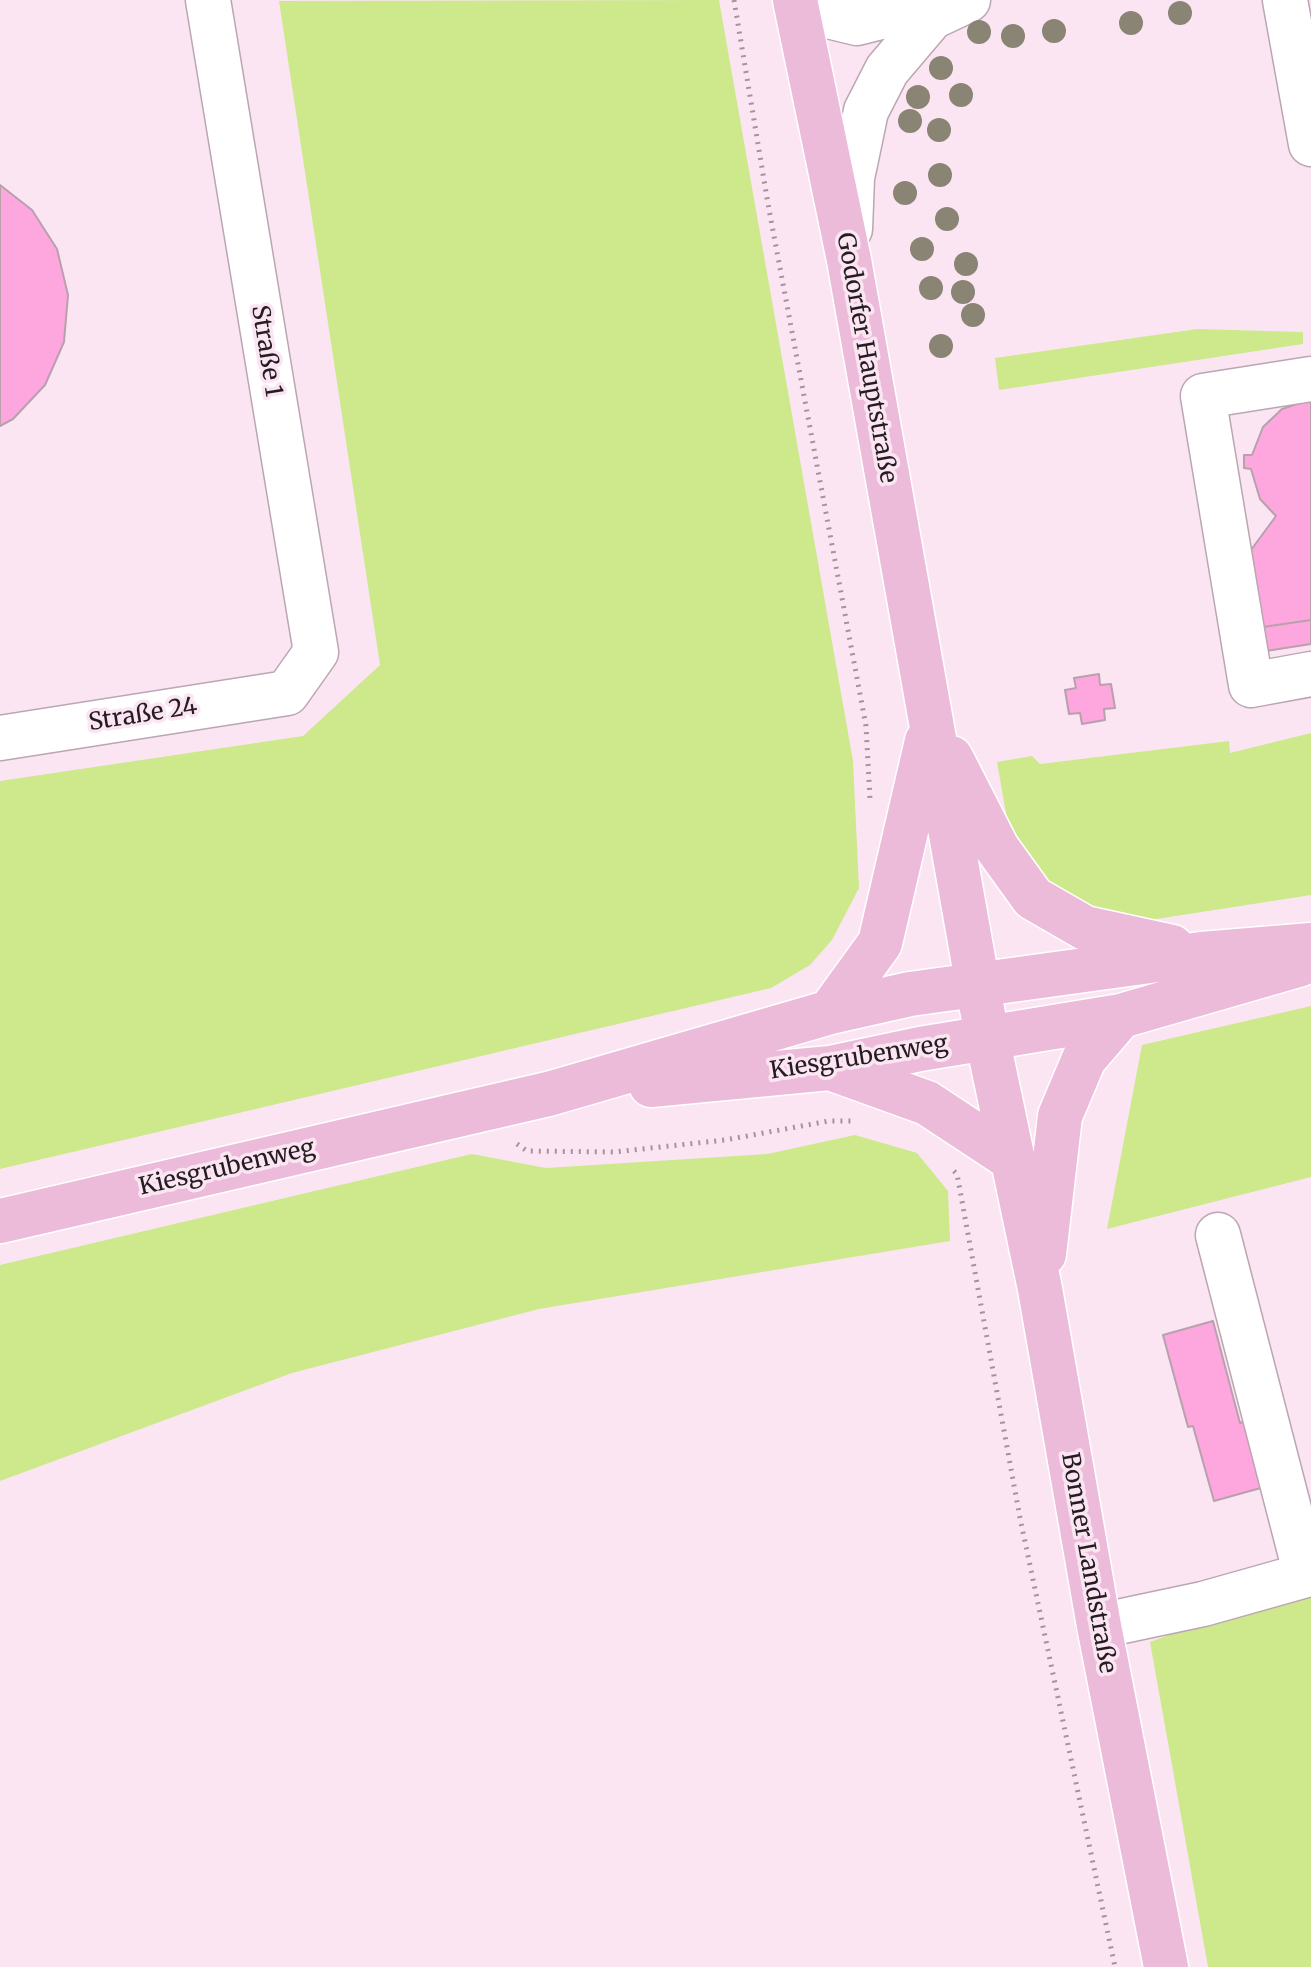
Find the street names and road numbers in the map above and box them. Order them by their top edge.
street label: Godorfer Hauptstraße [830,231,902,485]
street label: Straße 1 [245,303,287,399]
street label: Straße 24 [87,692,199,738]
street label: Kiesgrubenweg [768,1030,950,1086]
street label: Kiesgrubenweg [136,1134,318,1202]
street label: Bonner Landstraße [1054,1450,1122,1676]

